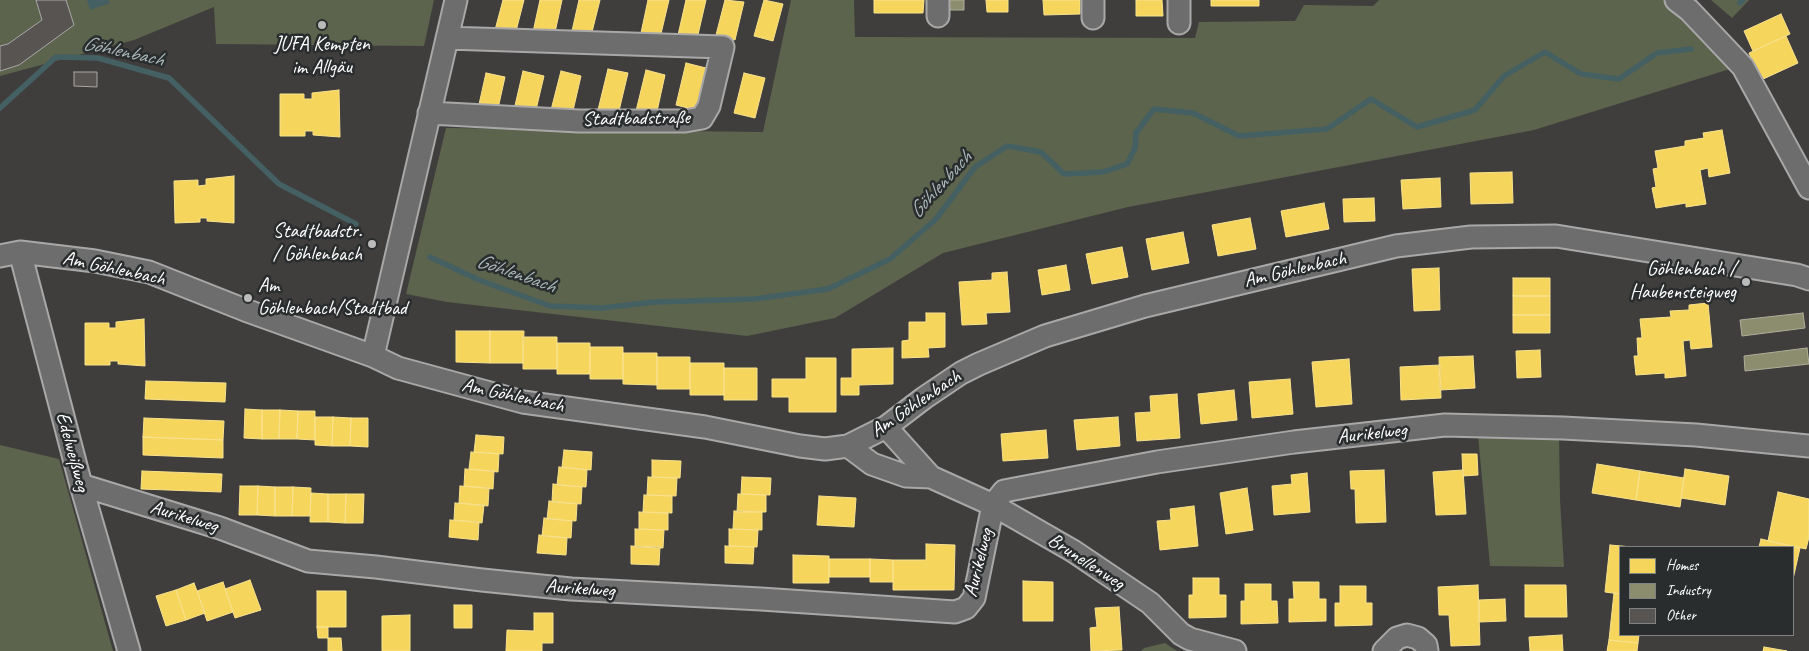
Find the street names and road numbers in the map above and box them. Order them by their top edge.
street label: Stadtbadstraße [582,106,690,132]
street label: Am Göhlenbach [61,246,167,292]
street label: Am Göhlenbach [1242,247,1348,293]
street label: Am Göhlenbach [866,365,966,443]
street label: Am Göhlenbach [460,373,566,419]
street label: Edelweißweg [50,410,94,494]
street label: Aurikelweg [1336,418,1408,450]
street label: Aurikelweg [147,495,221,539]
street label: Aurikelweg [959,526,999,600]
street label: Brunellenweg [1043,528,1129,596]
street label: Aurikelweg [545,575,615,603]

